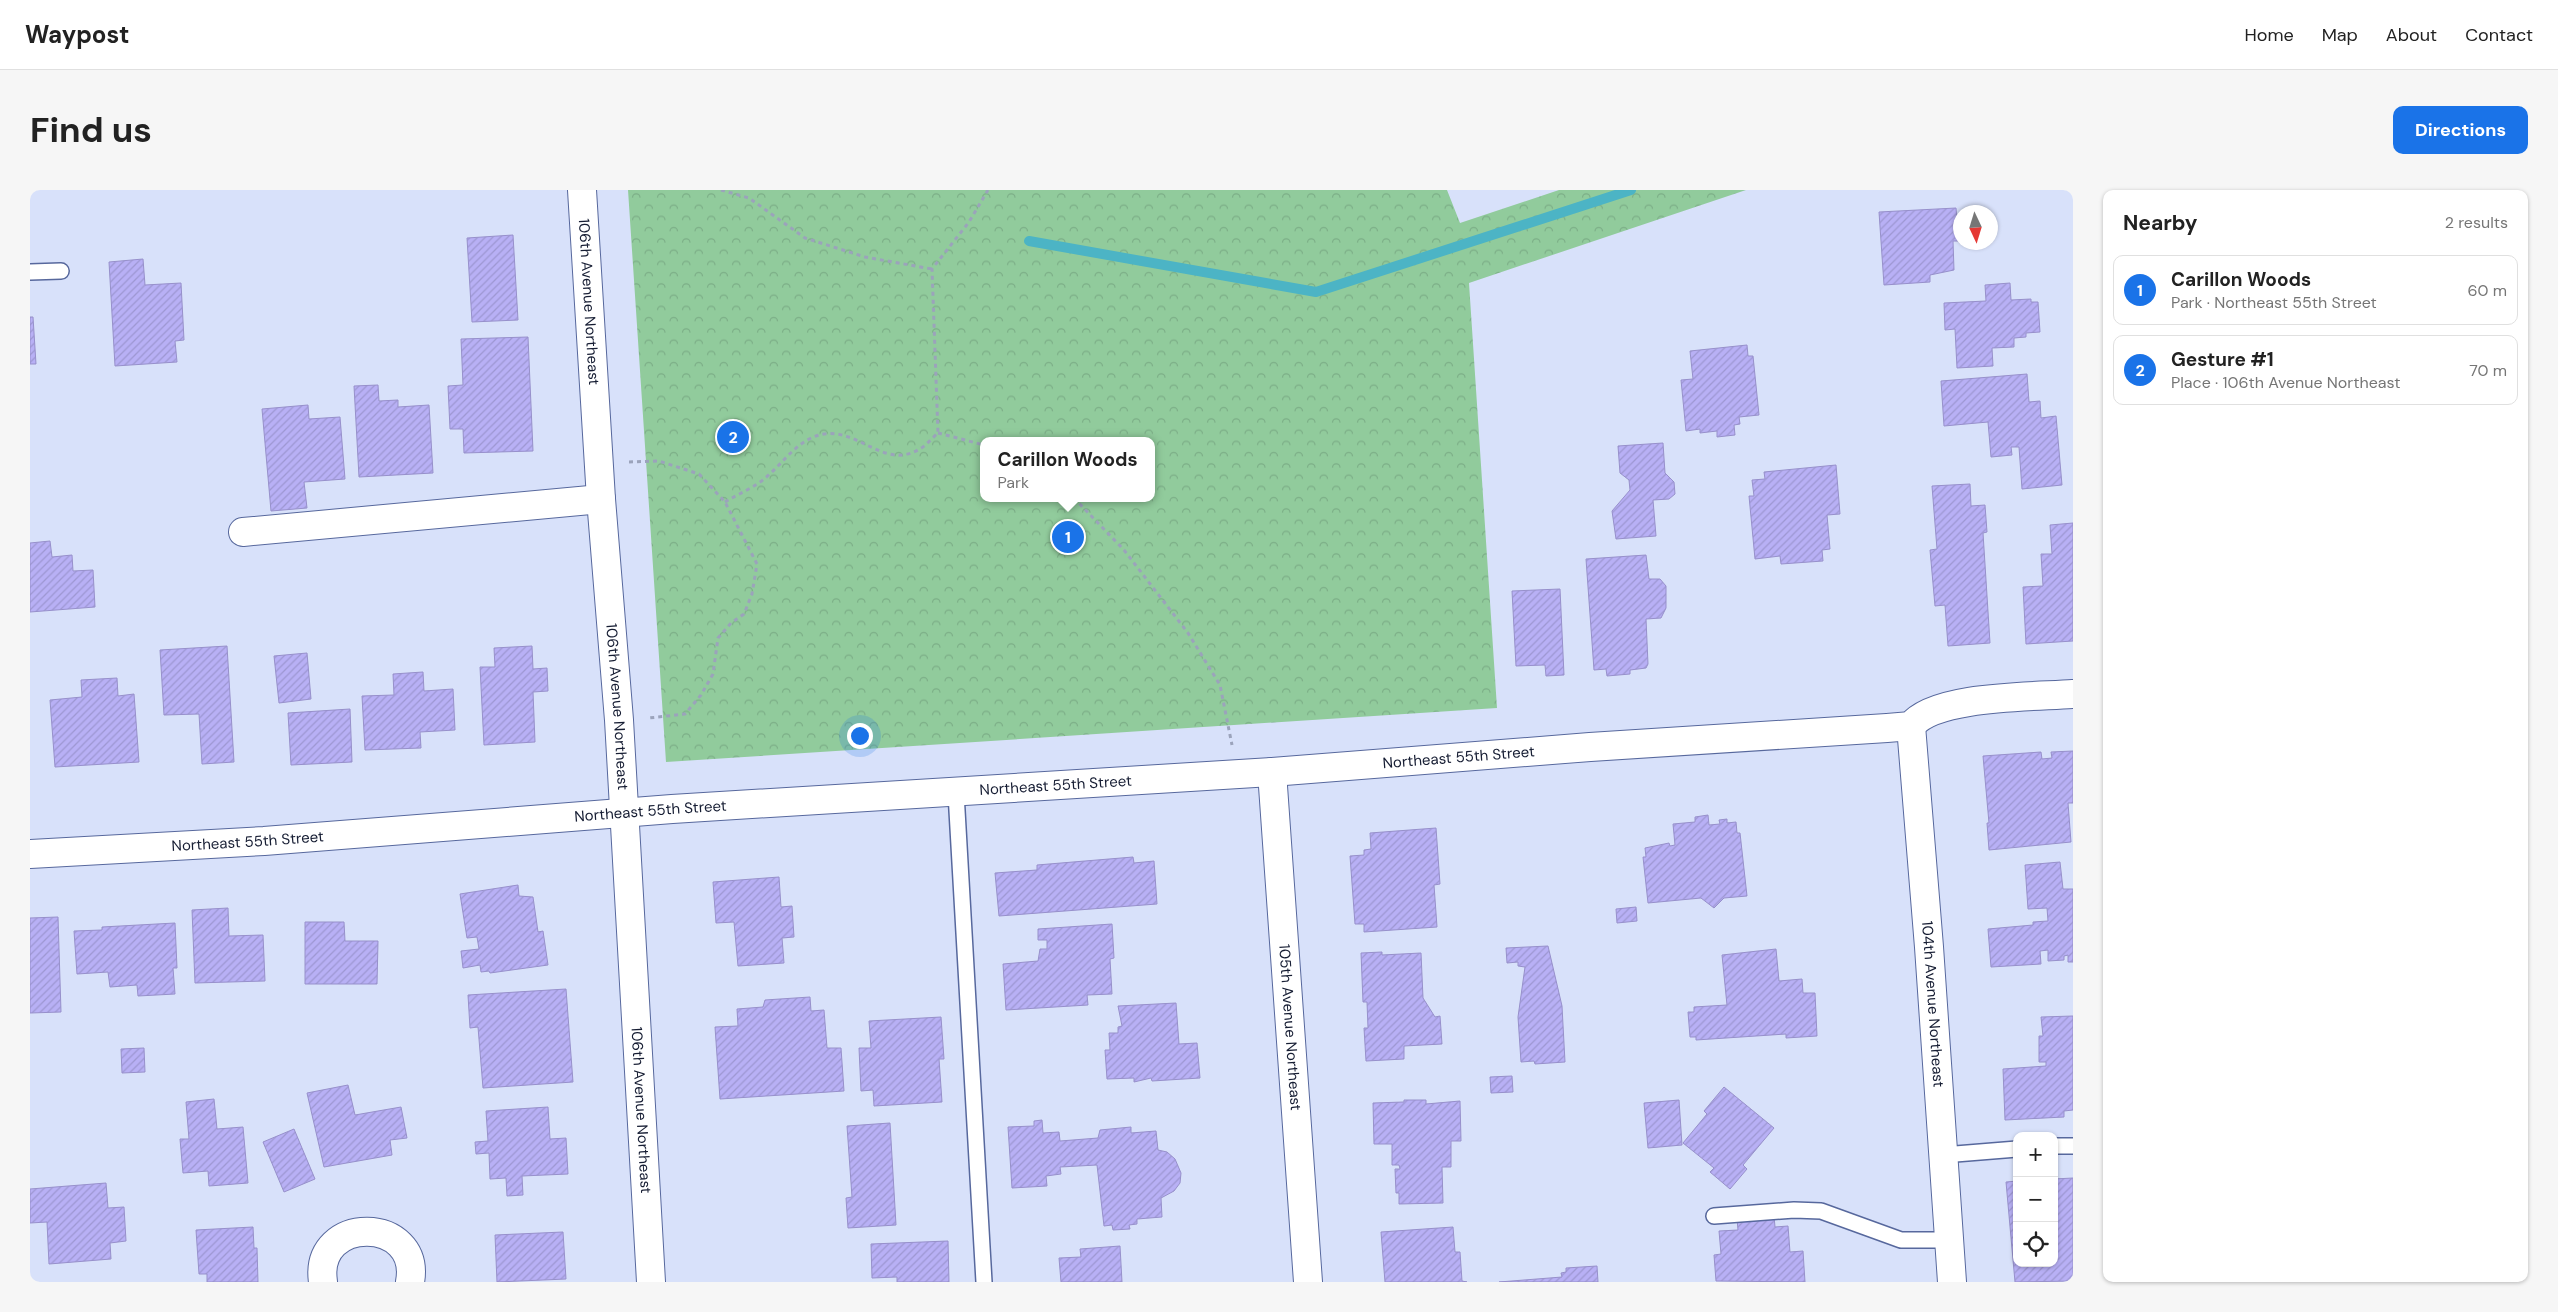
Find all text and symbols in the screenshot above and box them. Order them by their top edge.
text: Waypost [25,19,129,50]
text: Home [2244,23,2294,47]
text: Map [2322,23,2358,47]
text: About [2386,23,2437,47]
text: Contact [2465,23,2533,47]
button: Directions [2393,106,2528,154]
text: Find us [30,107,152,153]
north arrow [1953,205,1998,250]
text: Nearby [2123,209,2197,237]
text: 2 results [2445,212,2508,233]
street label: 106th Avenue Northeast [574,218,604,386]
text: Carillon Woods [2171,267,2311,292]
text: 1 [2137,280,2143,301]
text: 60 m [2467,280,2507,301]
text: Park · Northeast 55th Street [2171,292,2377,313]
text: Gesture #1 [2171,347,2274,372]
text: 2 [2135,360,2145,381]
text: 70 m [2469,360,2507,381]
text: Place · 106th Avenue Northeast [2171,372,2401,393]
pin: 2 [717,418,749,456]
popup [980,437,1155,502]
text: Carillon Woods [997,447,1138,472]
text: Park [997,472,1029,493]
pin: 1 [1052,518,1084,556]
street label: 106th Avenue Northeast [601,623,633,791]
your location [847,723,873,749]
street label: Northeast 55th Street [1382,741,1536,773]
street label: Northeast 55th Street [979,771,1133,800]
street label: Northeast 55th Street [574,796,727,827]
street label: Northeast 55th Street [171,826,325,856]
street label: 104th Avenue Northeast [1917,920,1949,1088]
street label: 105th Avenue Northeast [1274,943,1306,1111]
street label: 106th Avenue Northeast [626,1026,656,1194]
map controls [2013,1132,2058,1267]
button: + [2013,1132,2058,1177]
button: − [2013,1177,2058,1222]
button: locate [2013,1222,2058,1267]

